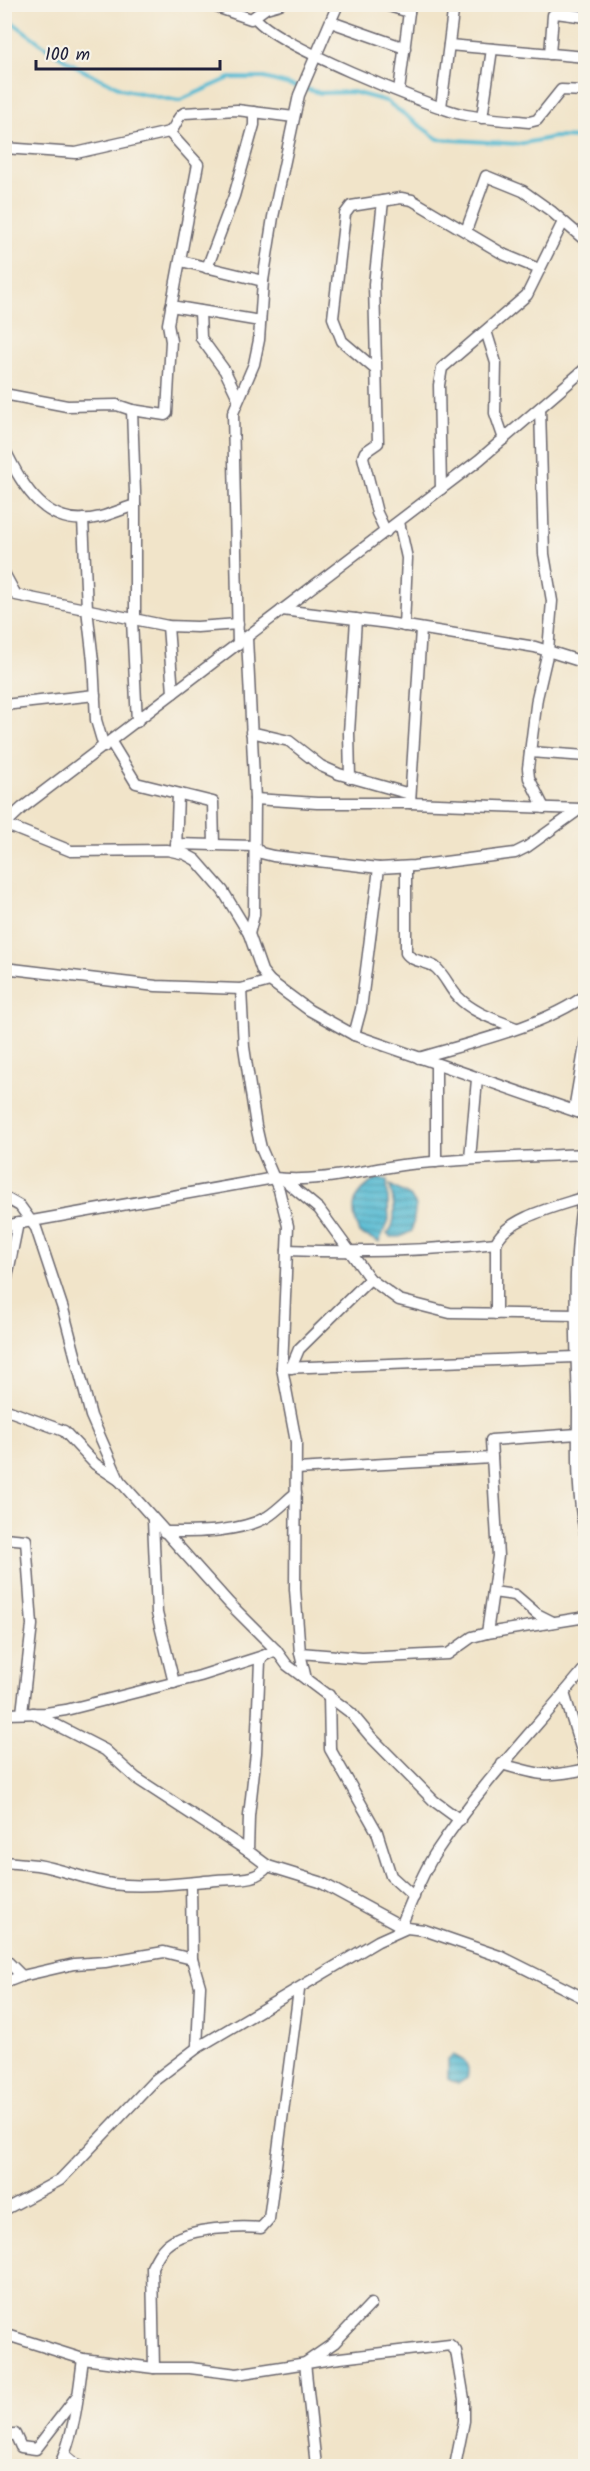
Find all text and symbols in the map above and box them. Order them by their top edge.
scale bar [36,33,220,71]
text: 100 m [45,41,90,70]

